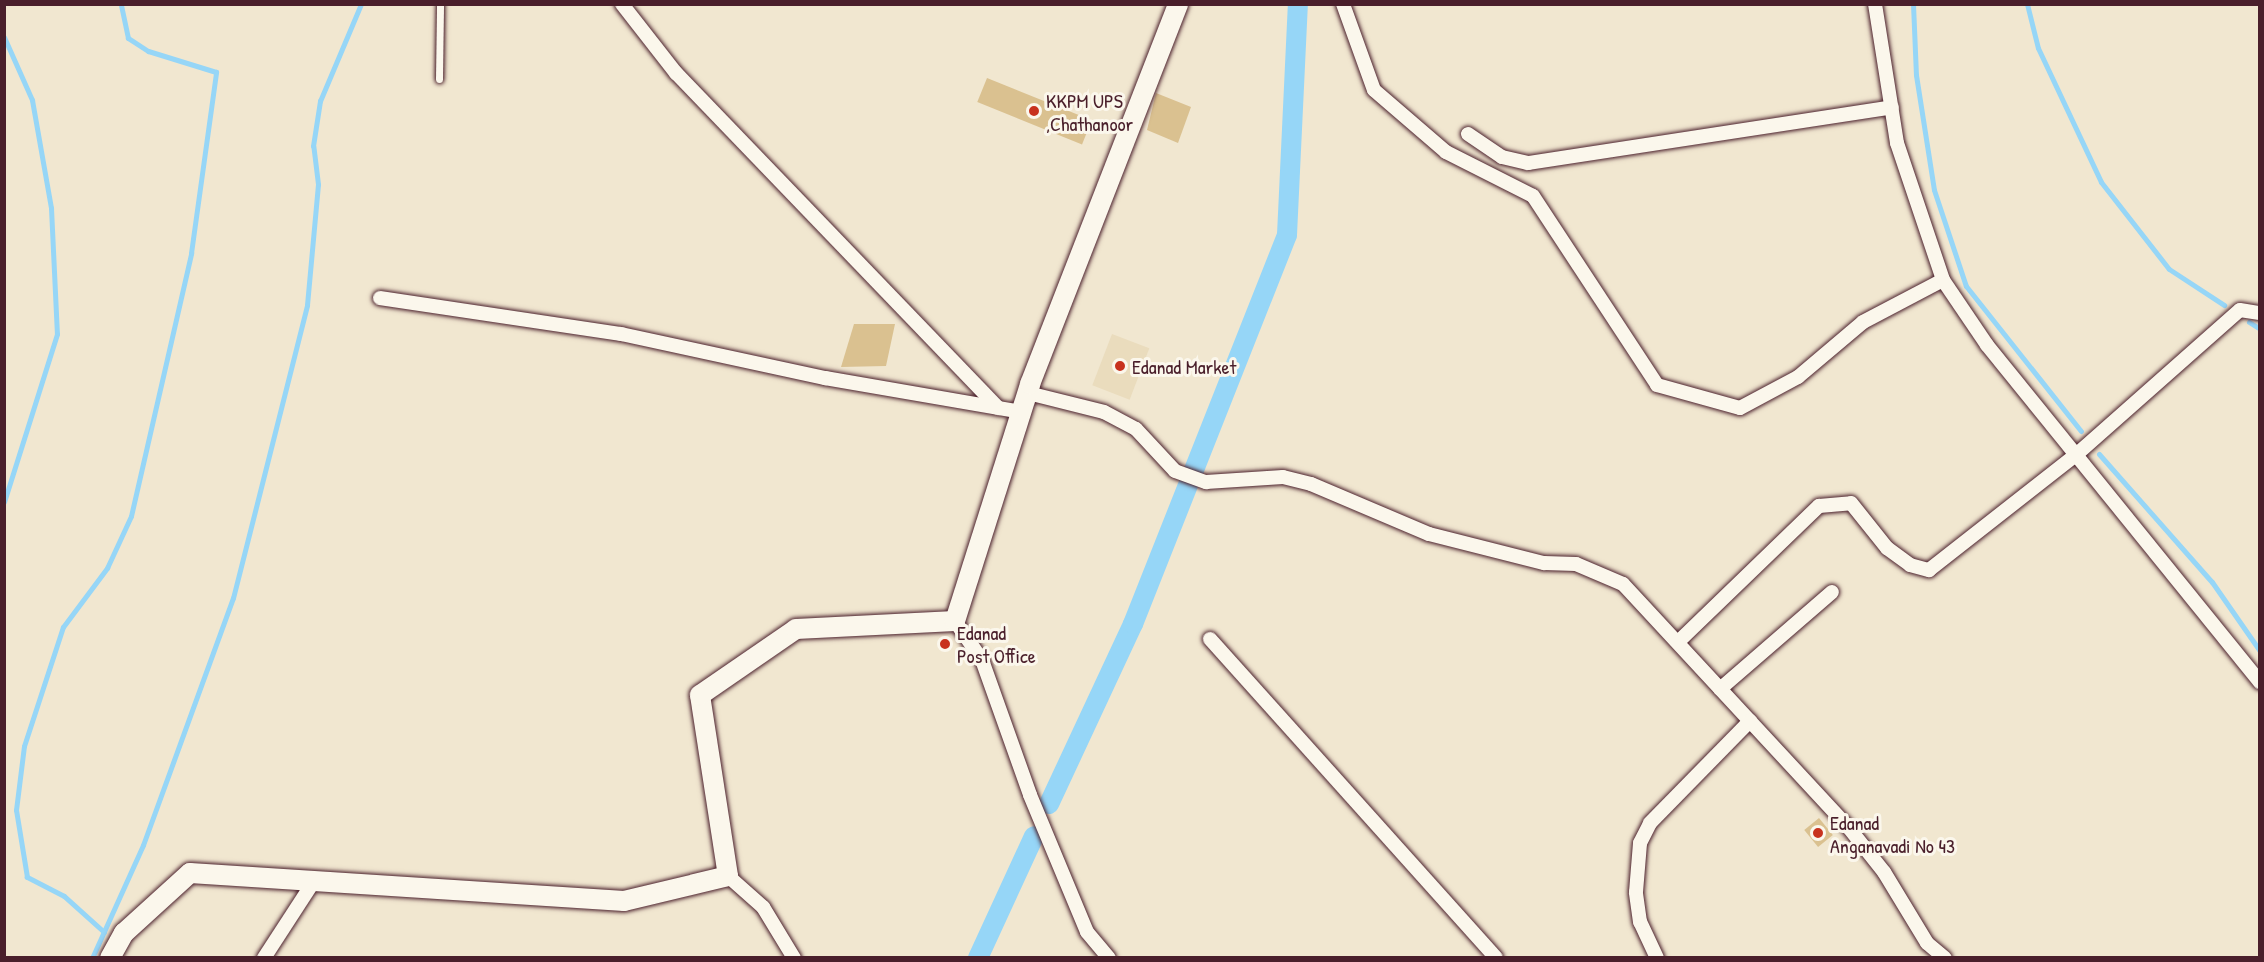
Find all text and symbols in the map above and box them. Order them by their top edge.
place label: KKPM UPS ,Chathanoor [1046,88,1133,135]
marker: KKPM UPS ,Chathanoor [1027,104,1041,118]
place label: Edanad Market [1132,354,1236,378]
marker: Edanad Market [1113,359,1127,373]
place label: Edanad Post Office [957,620,1036,667]
marker: Edanad Post Office [938,637,952,651]
place label: Edanad Anganavadi No 43 [1830,810,1955,857]
marker: Edanad Anganavadi No 43 [1811,826,1825,840]

